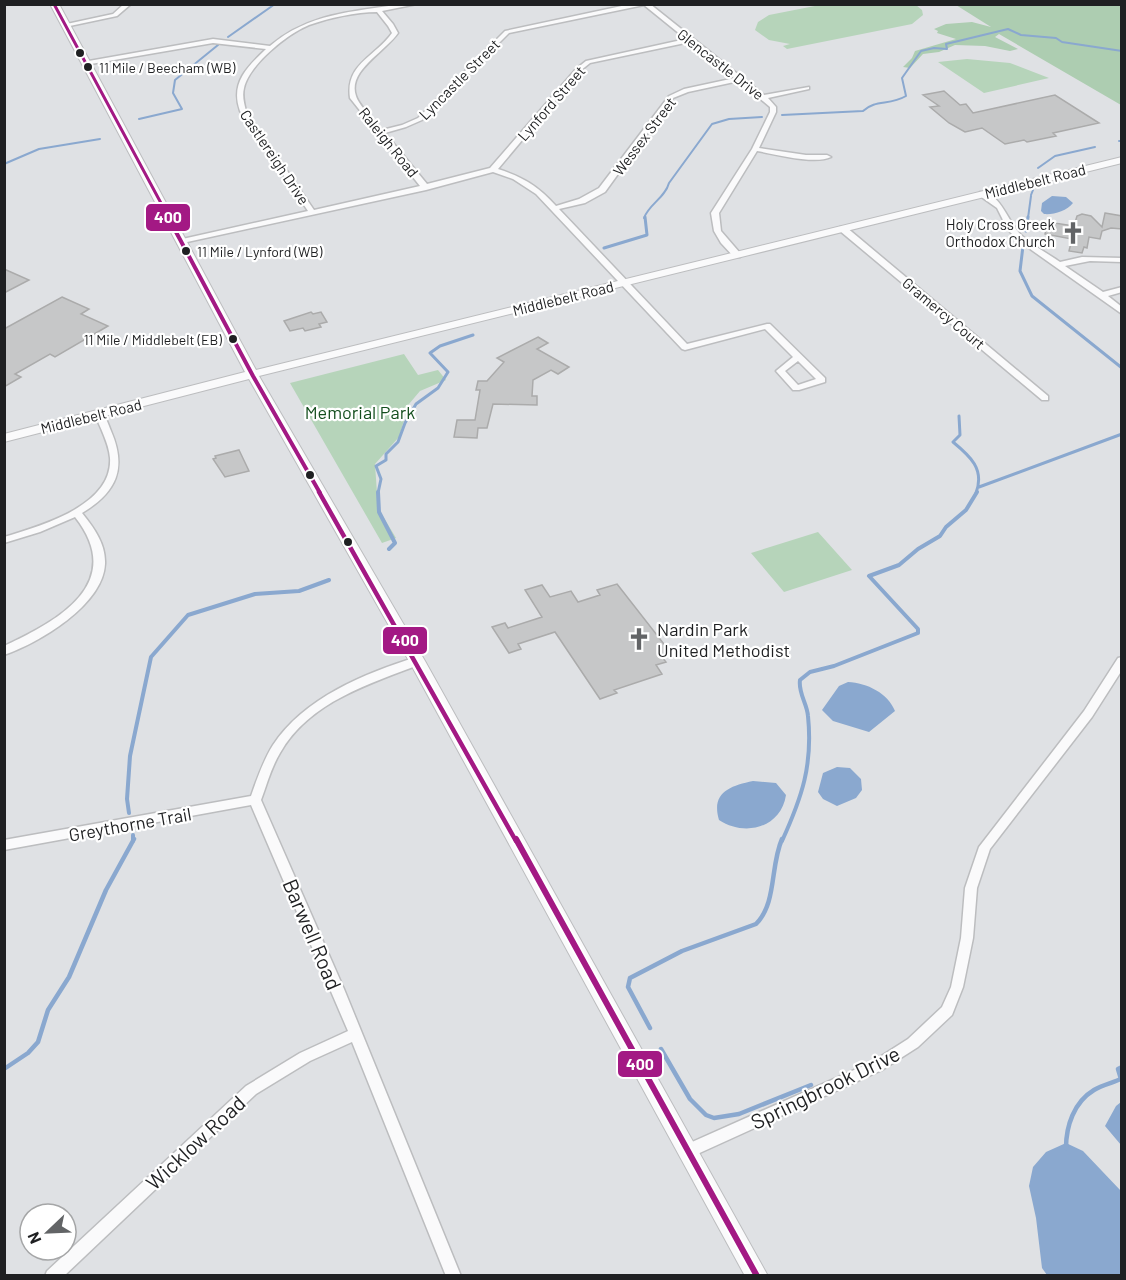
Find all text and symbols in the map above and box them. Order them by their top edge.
street label: Glencastle Drive [674,25,768,103]
street label: Lyncastle Street [415,35,503,123]
unlabelled marker [74,47,86,59]
place label: 11 Mile / Beecham (WB) [99,59,236,76]
marker: 11 Mile / Beecham (WB) [82,61,94,73]
street label: Lynford Street [513,62,589,144]
street label: Wessex Street [609,93,679,179]
street label: Raleigh Road [355,104,423,180]
street label: Castlereigh Drive [237,106,313,208]
street label: Middlebelt Road [983,160,1087,202]
line badge: 400 [145,203,191,232]
text: 400 [154,207,182,226]
place label: Holy Cross Greek Orthodox Church [946,215,1055,250]
church icon: Holy Cross Greek Orthodox Church [1060,220,1086,246]
place label: 11 Mile / Lynford (WB) [197,243,323,260]
marker: 11 Mile / Lynford (WB) [180,245,192,257]
street label: Gramercy Court [899,273,989,353]
street label: Middlebelt Road [511,277,615,319]
place label: 11 Mile / Middlebelt (EB) [84,331,222,348]
marker: 11 Mile / Middlebelt (EB) [227,333,239,345]
street label: Middlebelt Road [39,395,143,437]
park label: Memorial Park [305,401,415,423]
unlabelled marker [304,469,316,481]
unlabelled marker [342,536,354,548]
place label: Nardin Park United Methodist [657,618,790,661]
line badge: 400 [382,626,428,655]
church icon: Nardin Park United Methodist [626,626,652,652]
text: 400 [391,630,419,649]
street label: Greythorne Trail [67,802,193,846]
street label: Barwell Road [278,875,348,993]
street label: Springbrook Drive [746,1040,904,1134]
line badge: 400 [617,1050,663,1078]
text: 400 [626,1054,654,1073]
street label: Wicklow Road [140,1090,250,1194]
north arrow [18,1202,78,1262]
text: N [23,1229,45,1247]

